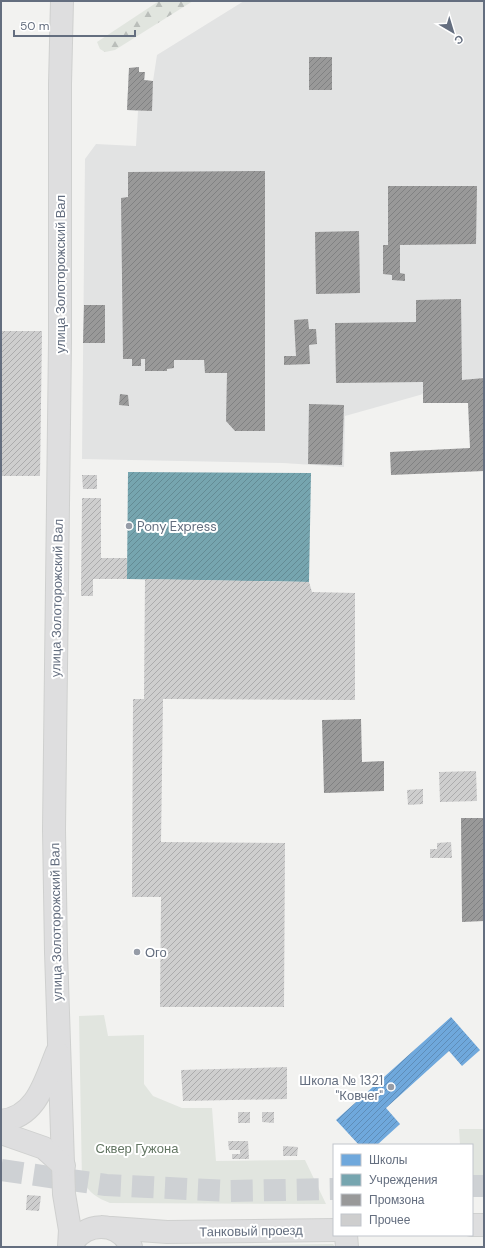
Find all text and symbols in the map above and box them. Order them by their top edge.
scale bar [14,12,135,38]
north arrow [433,12,473,52]
text: 50 m [20,18,49,34]
text: С [452,32,467,48]
street label: улица Золоторожский Вал [52,195,69,353]
place label: Pony Express [137,518,217,535]
street label: улица Золоторожский Вал [47,519,67,677]
marker: Pony Express [124,521,134,531]
street label: улица Золоторожский Вал [46,843,66,1001]
place label: Ого [145,944,167,961]
marker: Ого [132,947,142,957]
place label: Школа № 1321 "Ковчег" [299,1072,383,1104]
marker: Школа № 1321 "Ковчег" [386,1082,396,1092]
park label: Сквер Гужона [96,1140,179,1157]
legend [333,1144,473,1236]
text: Школы [369,1152,407,1168]
text: Учреждения [369,1172,438,1188]
text: Промзона [369,1192,425,1208]
text: Прочее [369,1212,411,1228]
street label: Танковый проезд [199,1222,303,1240]

